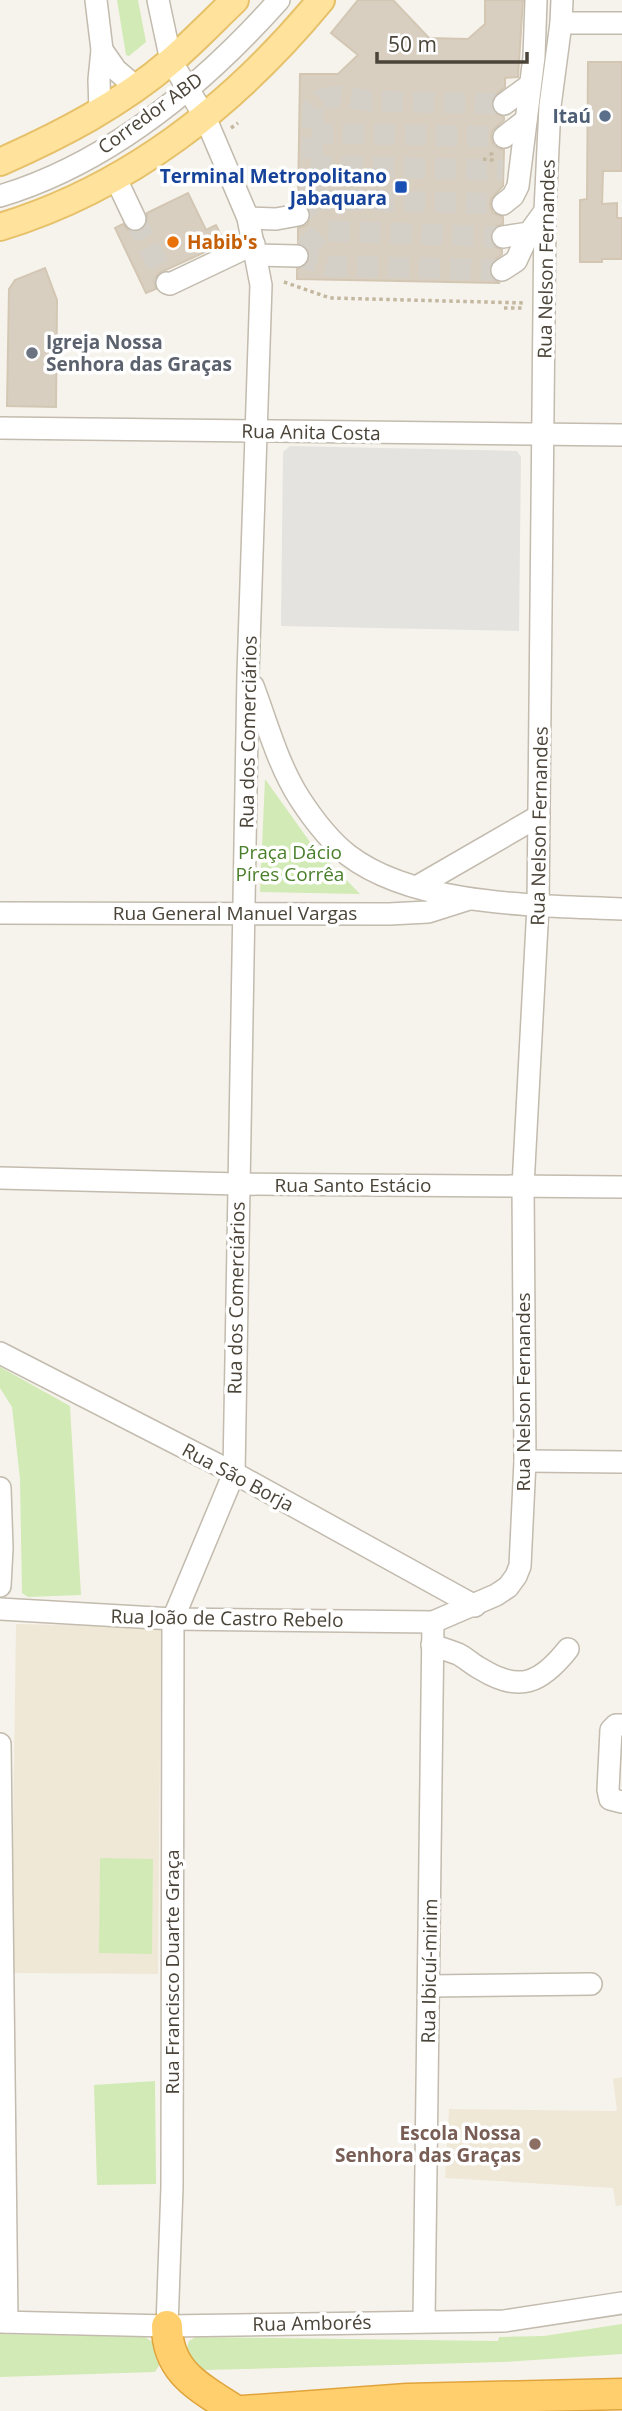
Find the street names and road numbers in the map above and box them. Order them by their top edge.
street label: Corredor ABD [92,66,208,160]
street label: Rua Nelson Fernandes [531,159,561,359]
street label: Rua Anita Costa [241,418,381,446]
street label: Rua dos Comerciários [233,635,263,829]
street label: Rua Nelson Fernandes [524,726,554,926]
street label: Rua General Manuel Vargas [113,900,357,926]
street label: Rua Santo Estácio [275,1172,431,1198]
street label: Rua dos Comerciários [221,1201,251,1395]
street label: Rua Nelson Fernandes [510,1292,536,1492]
street label: Rua São Borja [178,1437,298,1517]
street label: Rua João de Castro Rebelo [110,1603,344,1633]
street label: Rua Francisco Duarte Graça [159,1849,185,2095]
street label: Rua Ibicuí-mirim [415,1898,443,2044]
street label: Rua Amborés [252,2309,372,2337]

